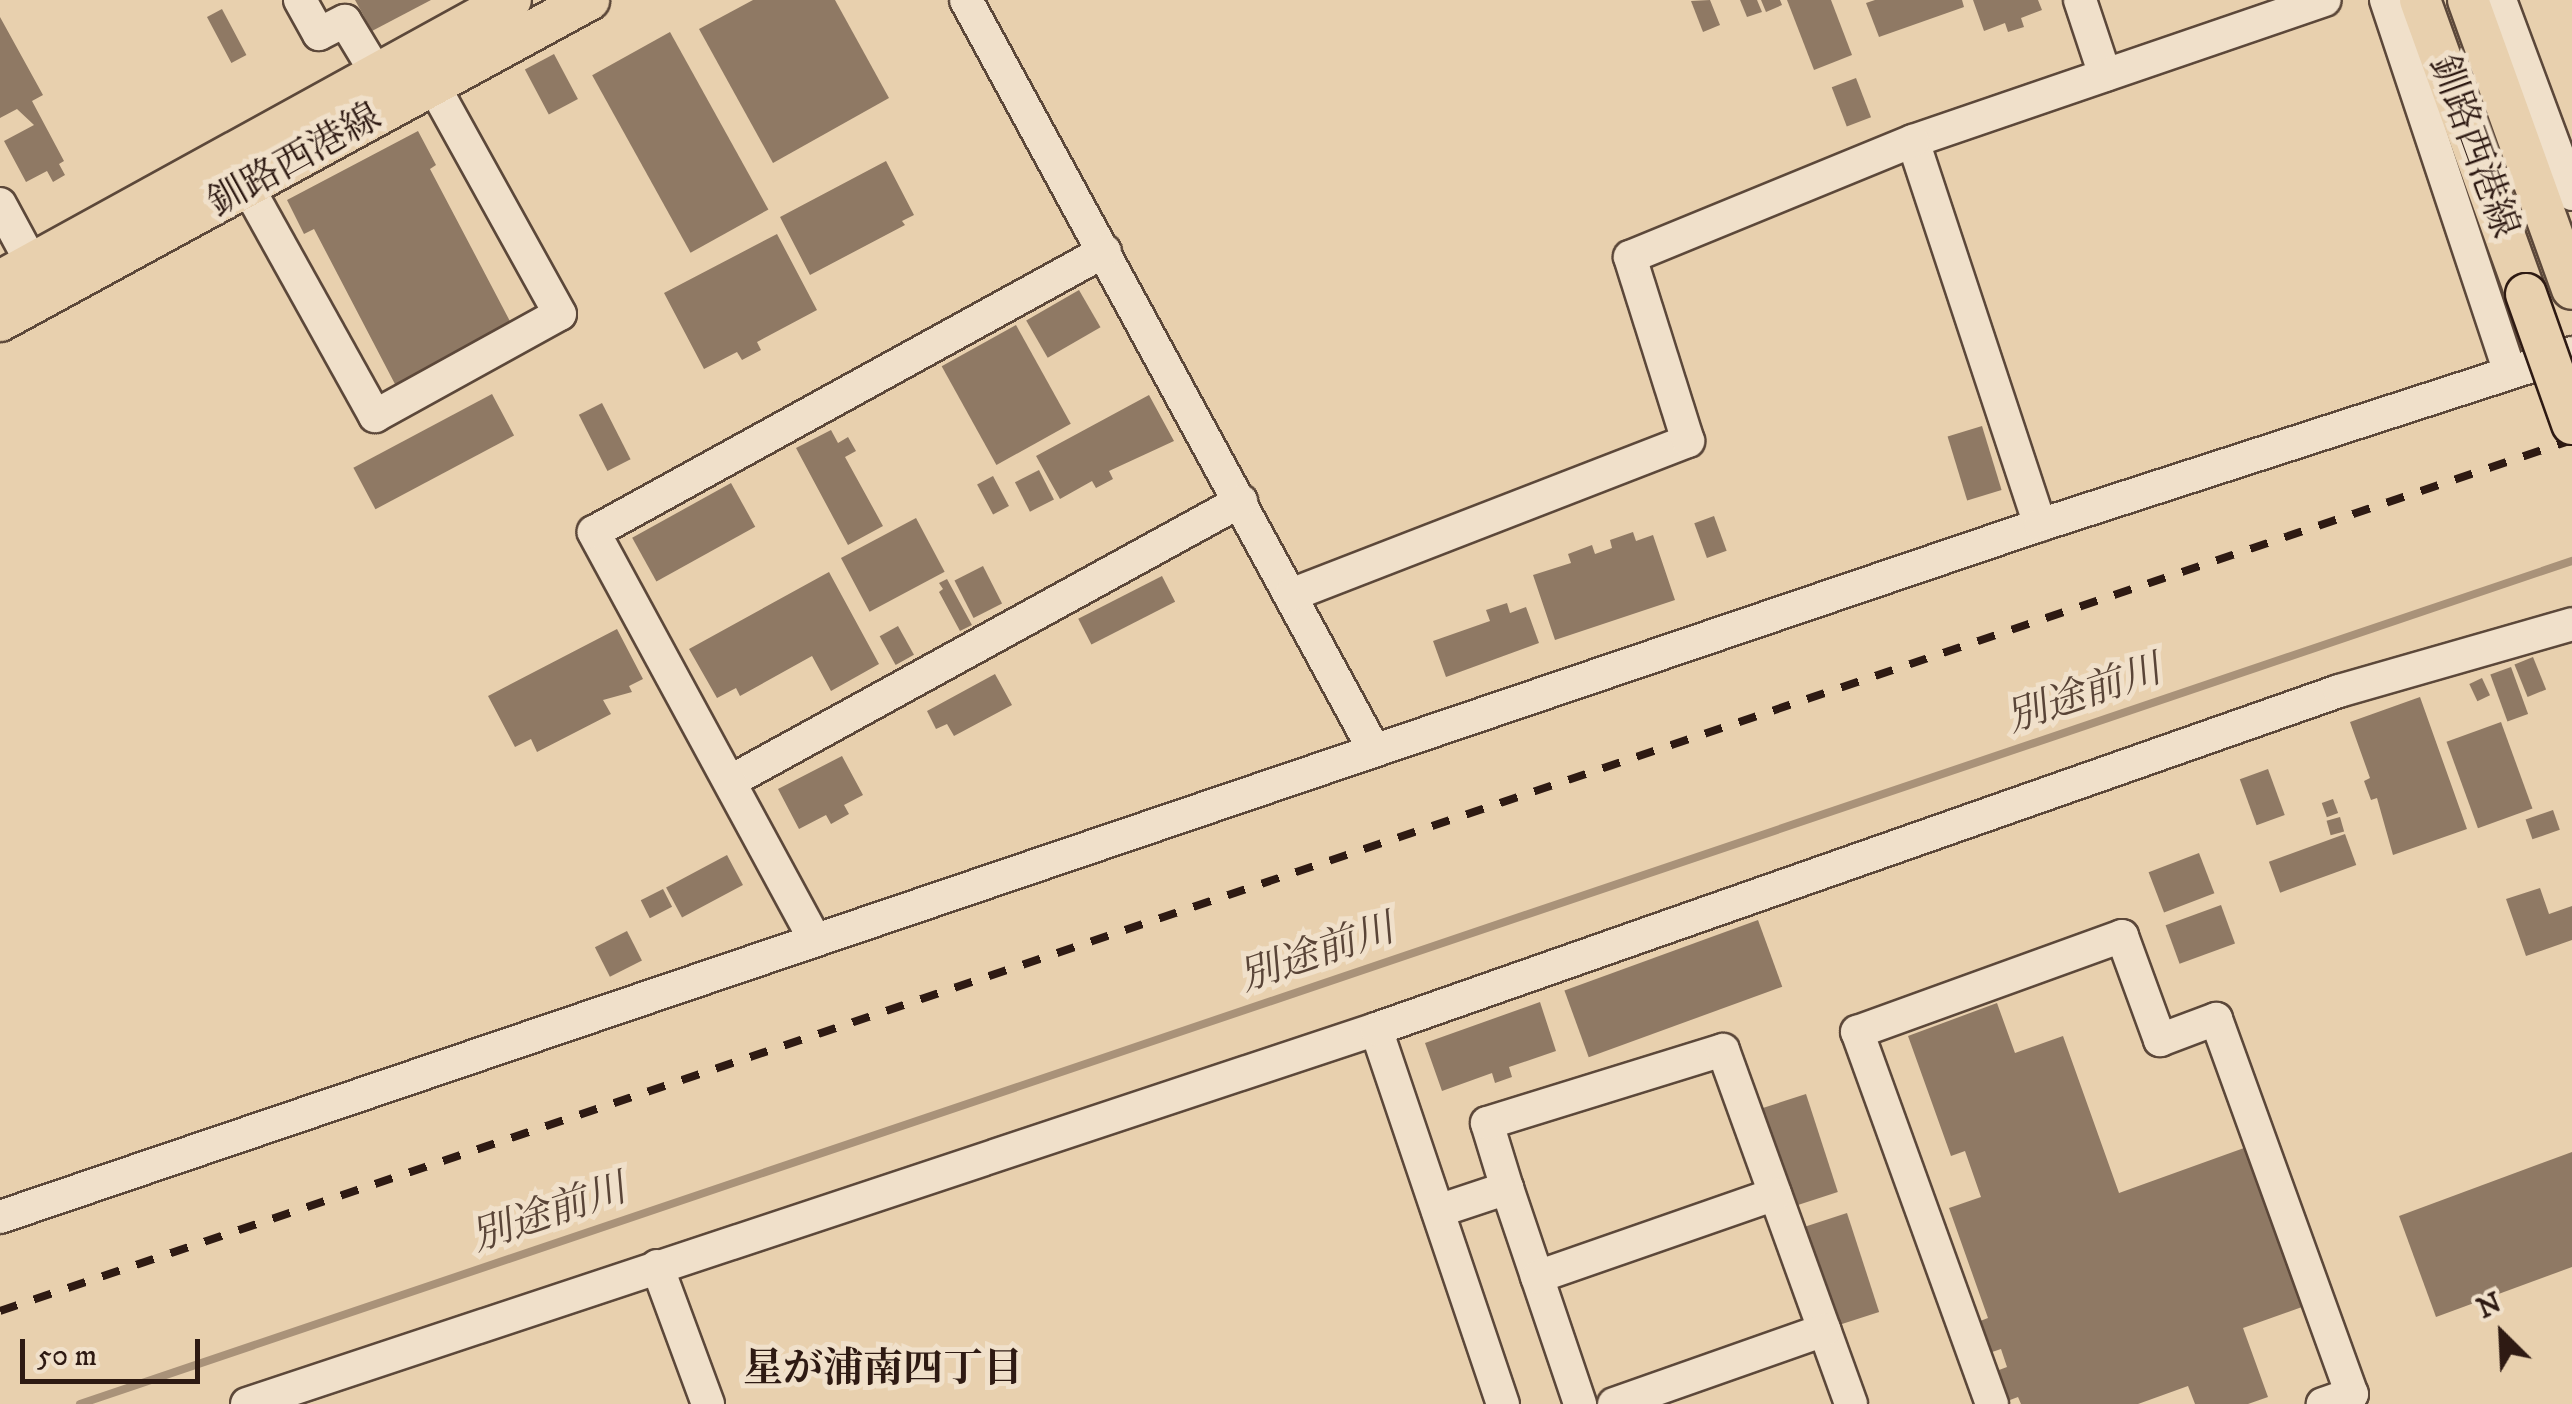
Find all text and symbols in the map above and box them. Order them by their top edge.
street label: 釧路西港線 [2419,50,2527,244]
street label: 釧路西港線 [201,95,389,227]
water label: 別途前川 [2001,646,2167,744]
water label: 別途前川 [1234,905,1400,1003]
water label: 別途前川 [466,1165,632,1263]
north arrow [2452,1284,2552,1384]
text: N [2472,1285,2507,1327]
scale bar [25,1319,205,1381]
text: 50 m [37,1338,97,1375]
district label: 星が浦南四丁目 [743,1346,1023,1394]

